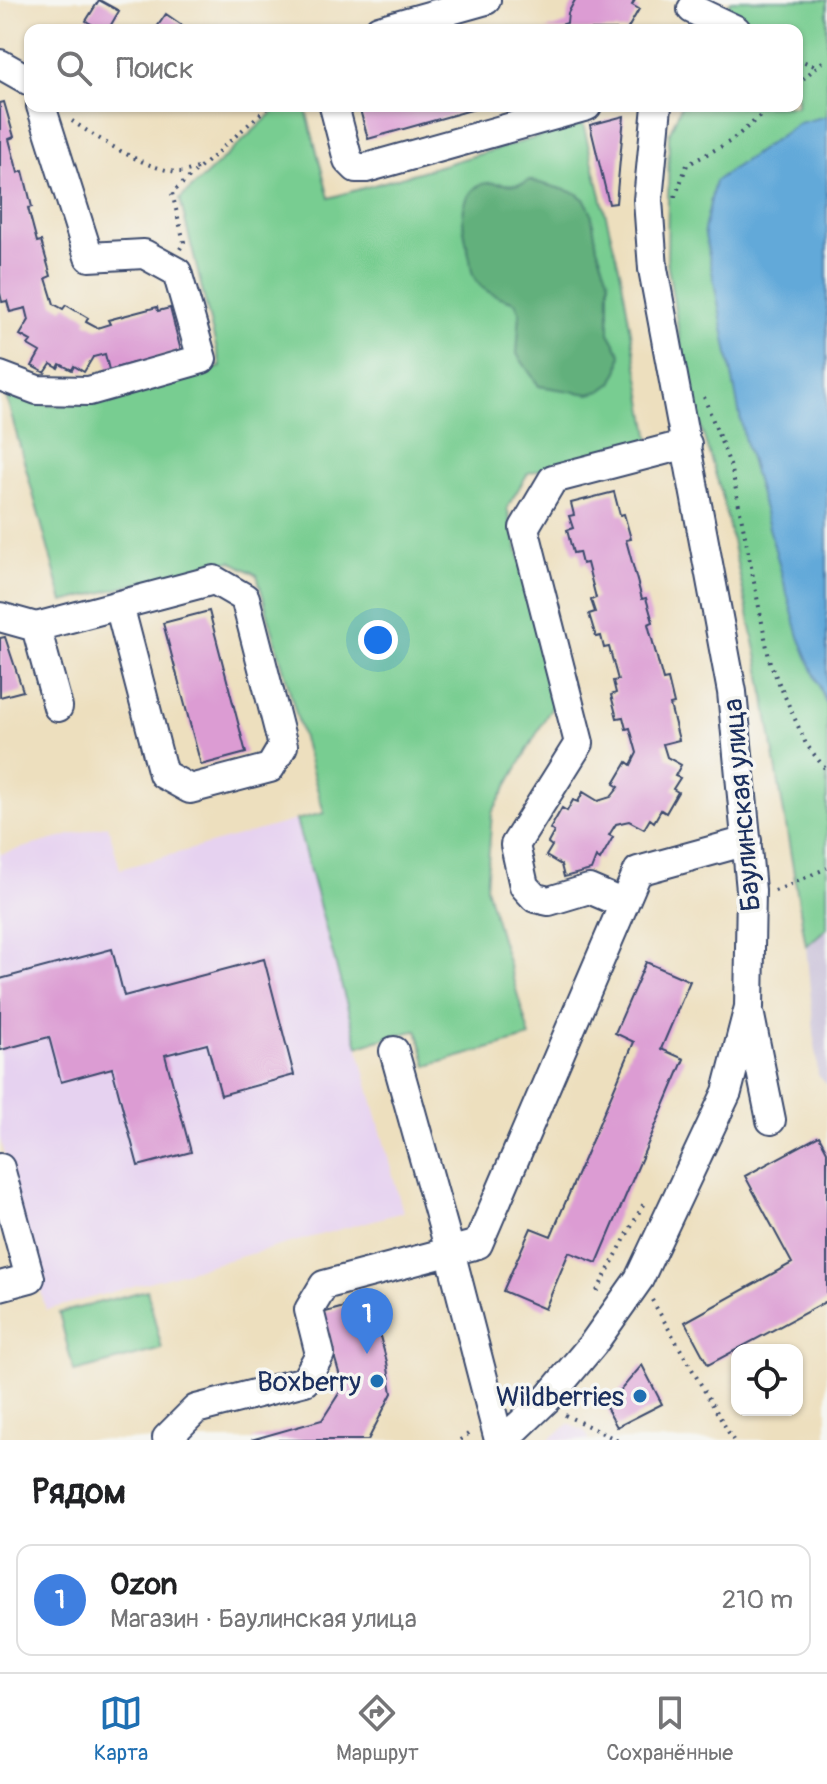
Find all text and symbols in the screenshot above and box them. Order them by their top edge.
search box [24,24,803,112]
icon: search [52,46,96,90]
text: Поиск [116,50,194,87]
your location [358,620,398,660]
street label: Баулинская улица [716,697,769,913]
pin: 1 [341,1288,393,1354]
map controls [731,1344,803,1416]
button: locate [731,1344,803,1416]
place label: Boxberry [257,1365,361,1400]
marker: Boxberry [368,1372,386,1390]
place label: Wildberries [496,1380,624,1415]
marker: Wildberries [631,1387,649,1405]
text: Рядом [32,1471,126,1514]
text: Ozon [110,1566,177,1603]
text: 1 [55,1584,65,1616]
text: 210 m [722,1584,793,1616]
text: Магазин · Баулинская улица [110,1603,417,1635]
tab: Карта [94,1691,148,1767]
tab: Маршрут [336,1691,419,1767]
tab: Сохранённые [606,1691,733,1767]

